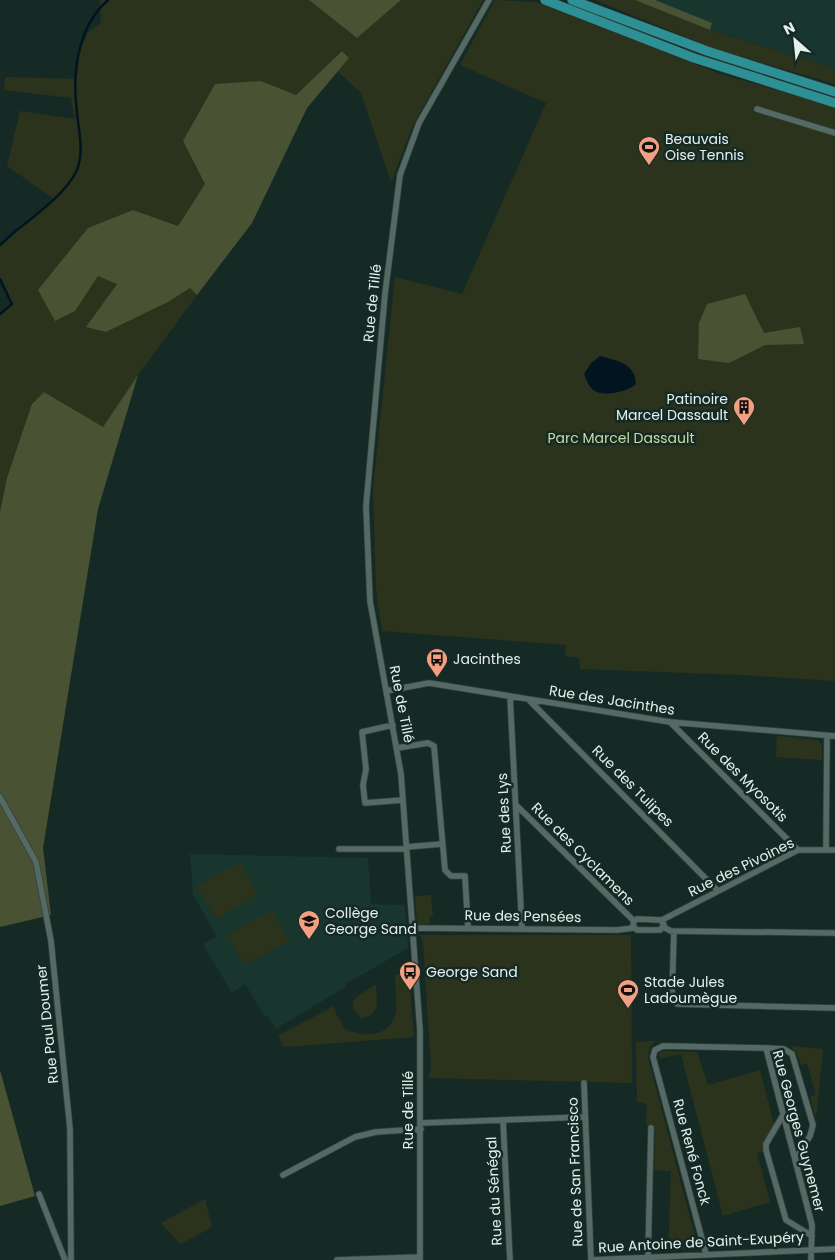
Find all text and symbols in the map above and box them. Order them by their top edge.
north arrow [770,15,820,65]
text: N [780,17,798,40]
place label: Beauvais Oise Tennis [665,129,744,165]
sports icon: Beauvais Oise Tennis [637,135,661,166]
street label: Rue de Tillé [358,263,386,343]
place label: Patinoire Marcel Dassault [616,389,728,425]
building icon: Patinoire Marcel Dassault [732,395,756,426]
park label: Parc Marcel Dassault [547,428,695,448]
bus stop icon: Jacinthes [425,647,449,678]
place label: Jacinthes [453,649,521,669]
street label: Rue de Tillé [385,664,419,745]
street label: Rue des Jacinthes [548,680,676,720]
street label: Rue des Myosotis [693,727,793,827]
street label: Rue des Tulipes [588,741,678,831]
street label: Rue des Lys [492,772,516,854]
street label: Rue des Cyclamens [527,798,639,910]
street label: Rue des Pivoines [685,833,797,901]
place label: Collège George Sand [325,903,417,939]
street label: Rue des Pensées [464,905,582,927]
school or university icon: Collège George Sand [297,909,321,940]
bus stop icon: George Sand [398,960,422,991]
place label: George Sand [426,962,518,982]
street label: Rue Paul Doumer [31,963,63,1085]
place label: Stade Jules Ladoumègue [644,972,737,1008]
sports icon: Stade Jules Ladoumègue [616,978,640,1009]
street label: Rue Georges Guynemer [768,1048,830,1214]
street label: Rue de Tillé [398,1071,418,1149]
street label: Rue de San Francisco [562,1097,588,1247]
street label: Rue René Fonck [668,1097,716,1208]
street label: Rue du Sénégal [481,1136,507,1246]
street label: Rue Antoine de Saint-Exupéry [598,1227,805,1257]

